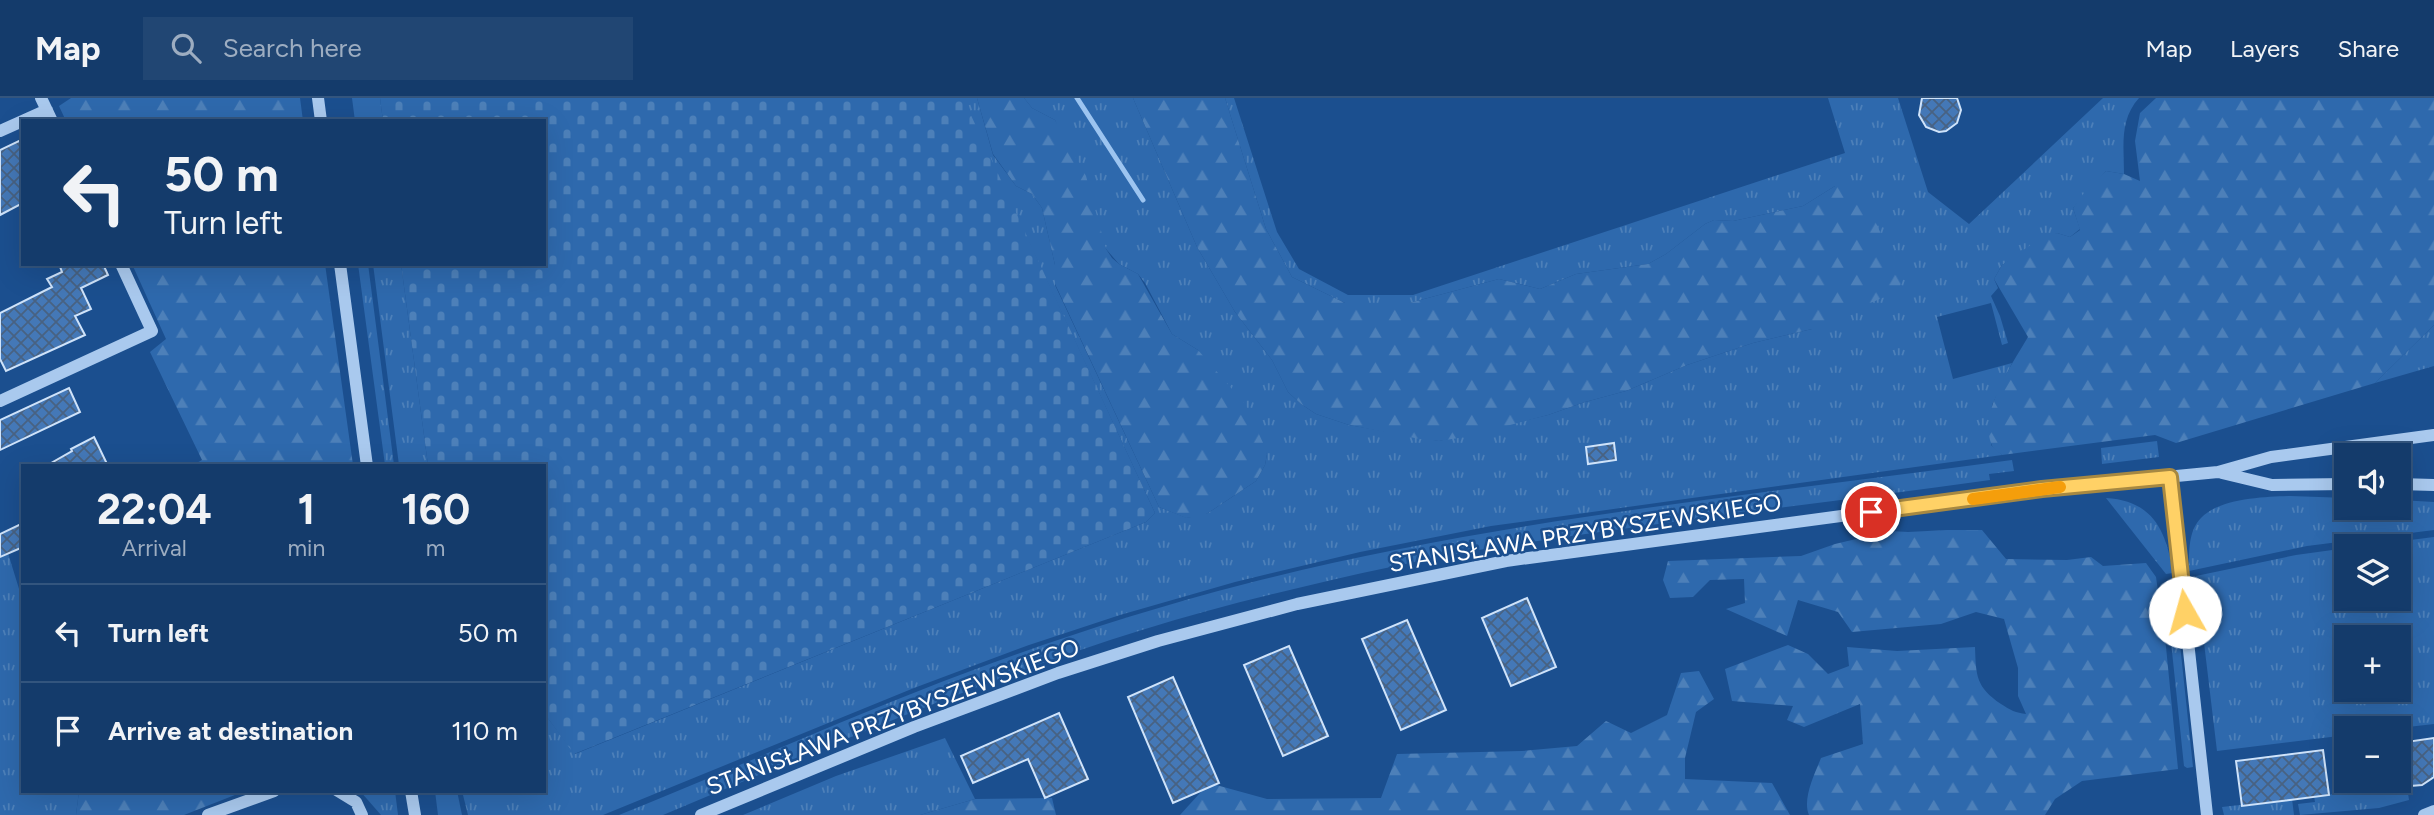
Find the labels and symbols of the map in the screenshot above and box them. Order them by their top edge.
pin [1841,482,1901,542]
street label: STANISŁAWA PRZYBYSZEWSKIEGO [1387,487,1783,578]
position arrow [2148,575,2222,649]
street label: STANISŁAWA PRZYBYSZEWSKIEGO [702,632,1083,801]

